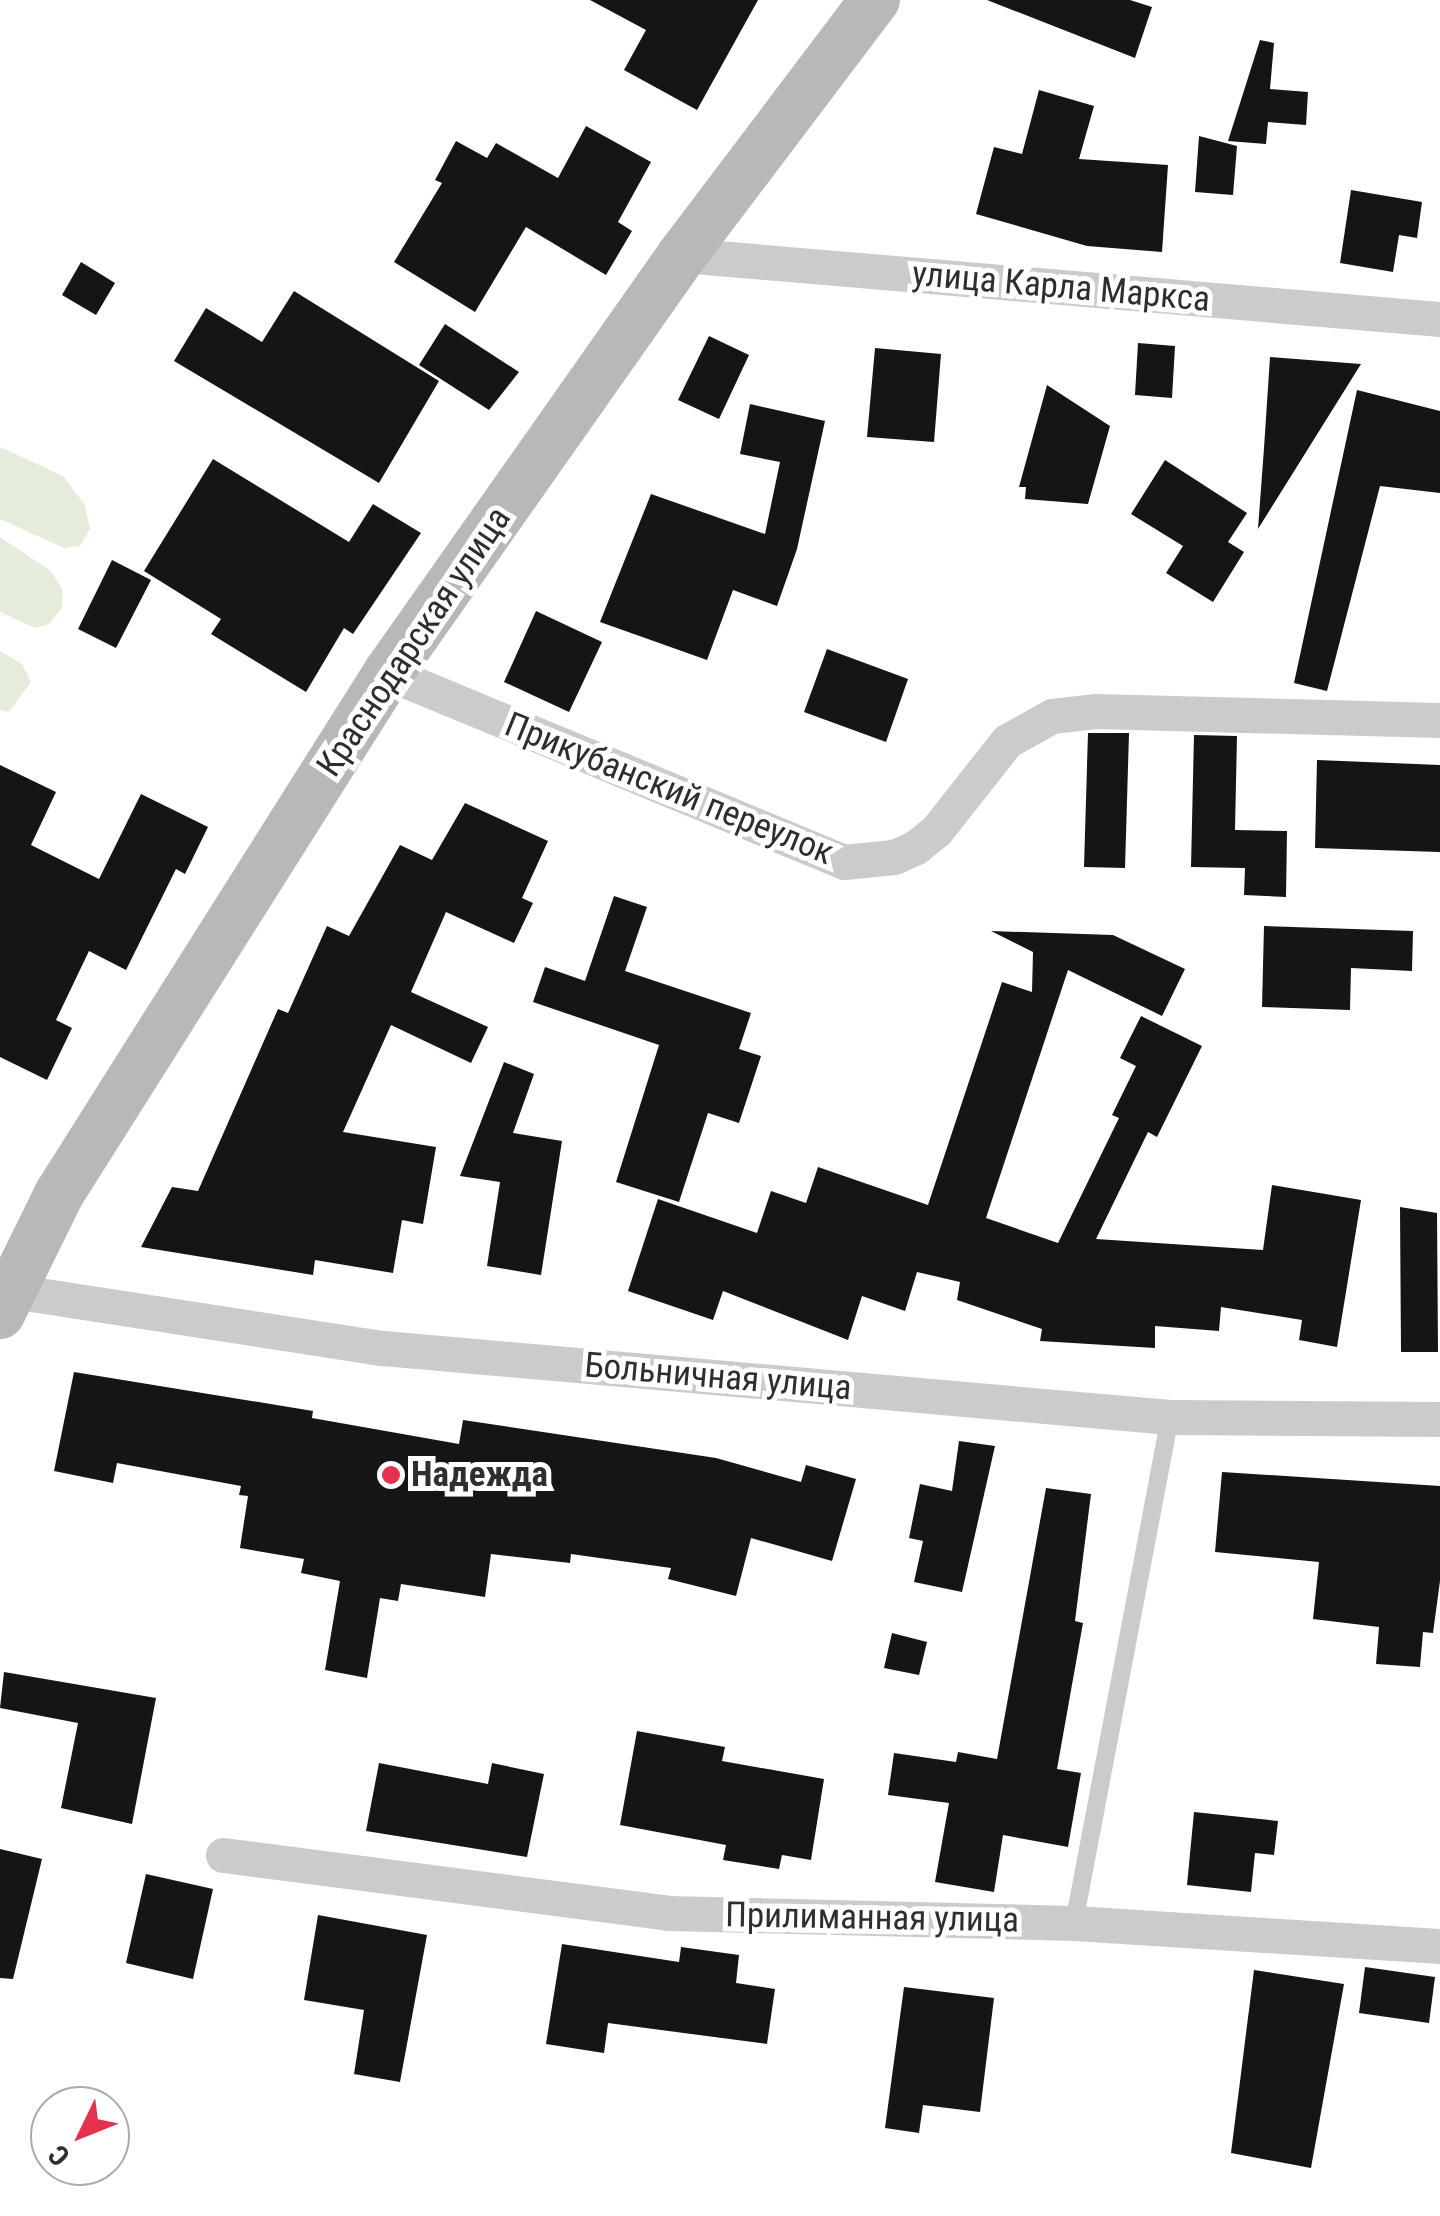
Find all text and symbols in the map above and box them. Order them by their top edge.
street label: улица Карла Маркса [910,253,1212,321]
street label: Краснодарская улица [308,499,520,785]
street label: Прикубанский переулок [499,704,839,874]
street label: Больничная улица [583,1344,853,1410]
place label: Надежда [411,1454,548,1496]
marker: Надежда [380,1464,402,1486]
street label: Прилиманная улица [725,1894,1019,1942]
north arrow [30,2086,130,2186]
text: С [42,2138,77,2173]

